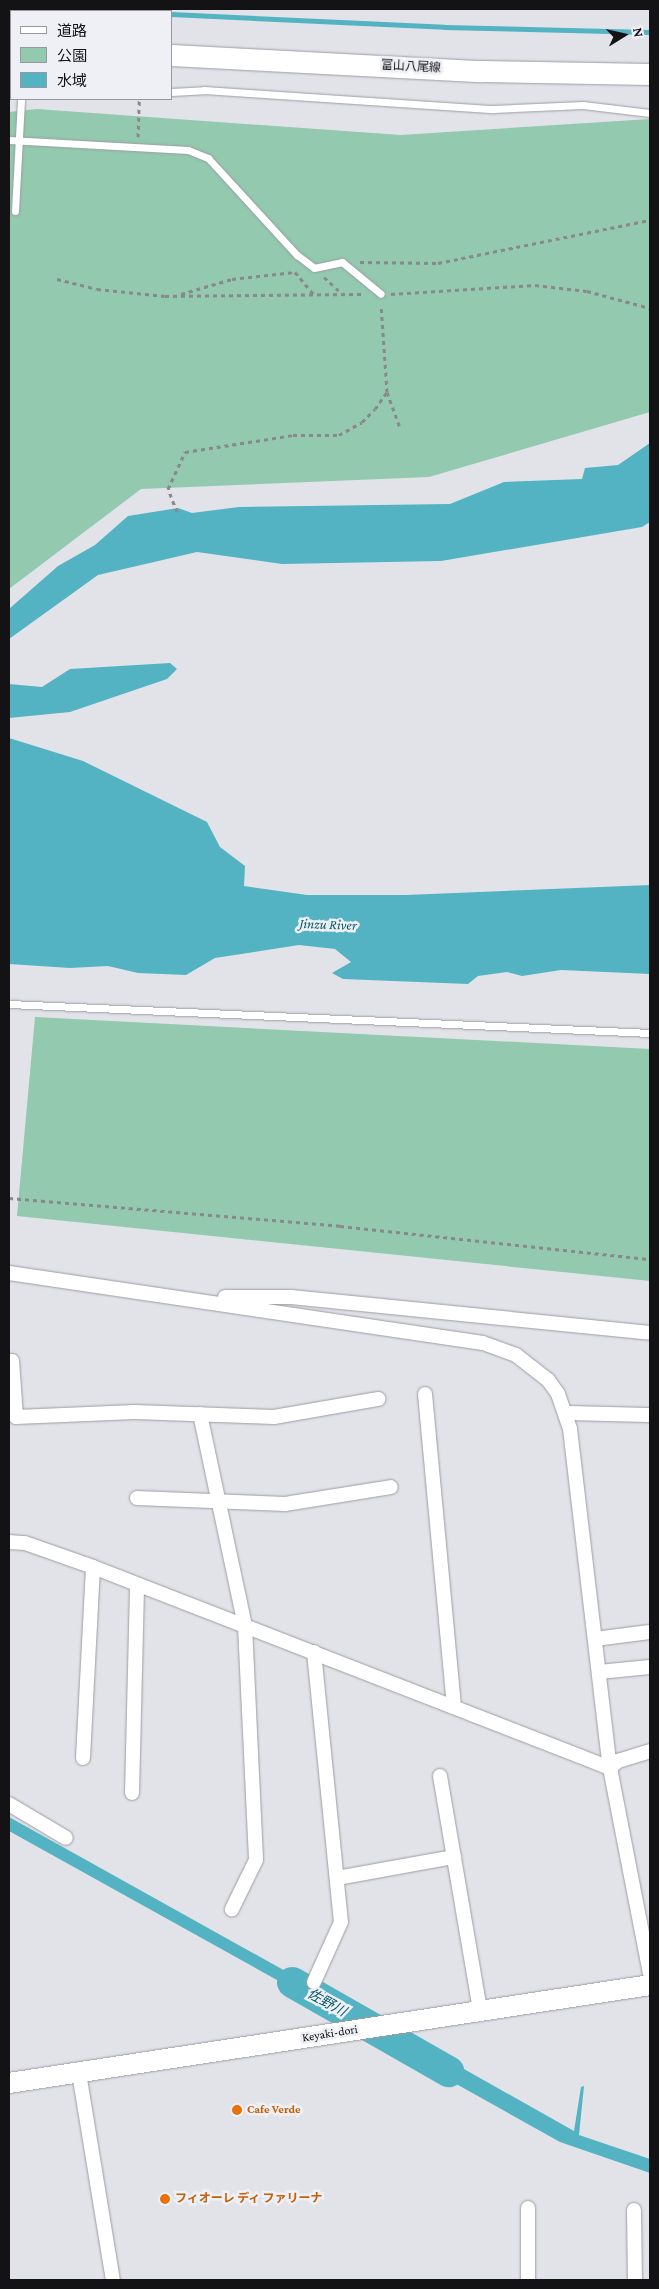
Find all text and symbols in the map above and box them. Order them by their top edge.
legend [10,10,172,100]
north arrow [599,10,649,60]
text: 道路 [57,23,87,39]
text: N [630,26,647,38]
text: 公園 [57,48,87,64]
street label: 富山八尾線 [381,58,441,76]
text: 水域 [57,73,87,89]
water label: Jinzu River [299,915,357,933]
water label: 佐野川 [305,1984,349,2020]
street label: Keyaki-dori [301,2023,359,2045]
place label: Cafe Verde [247,2103,301,2117]
marker: Cafe Verde [231,2104,243,2116]
place label: フィオーレ ディ ファリーナ [175,2192,324,2206]
marker: フィオーレ ディ ファリーナ [159,2193,171,2205]

